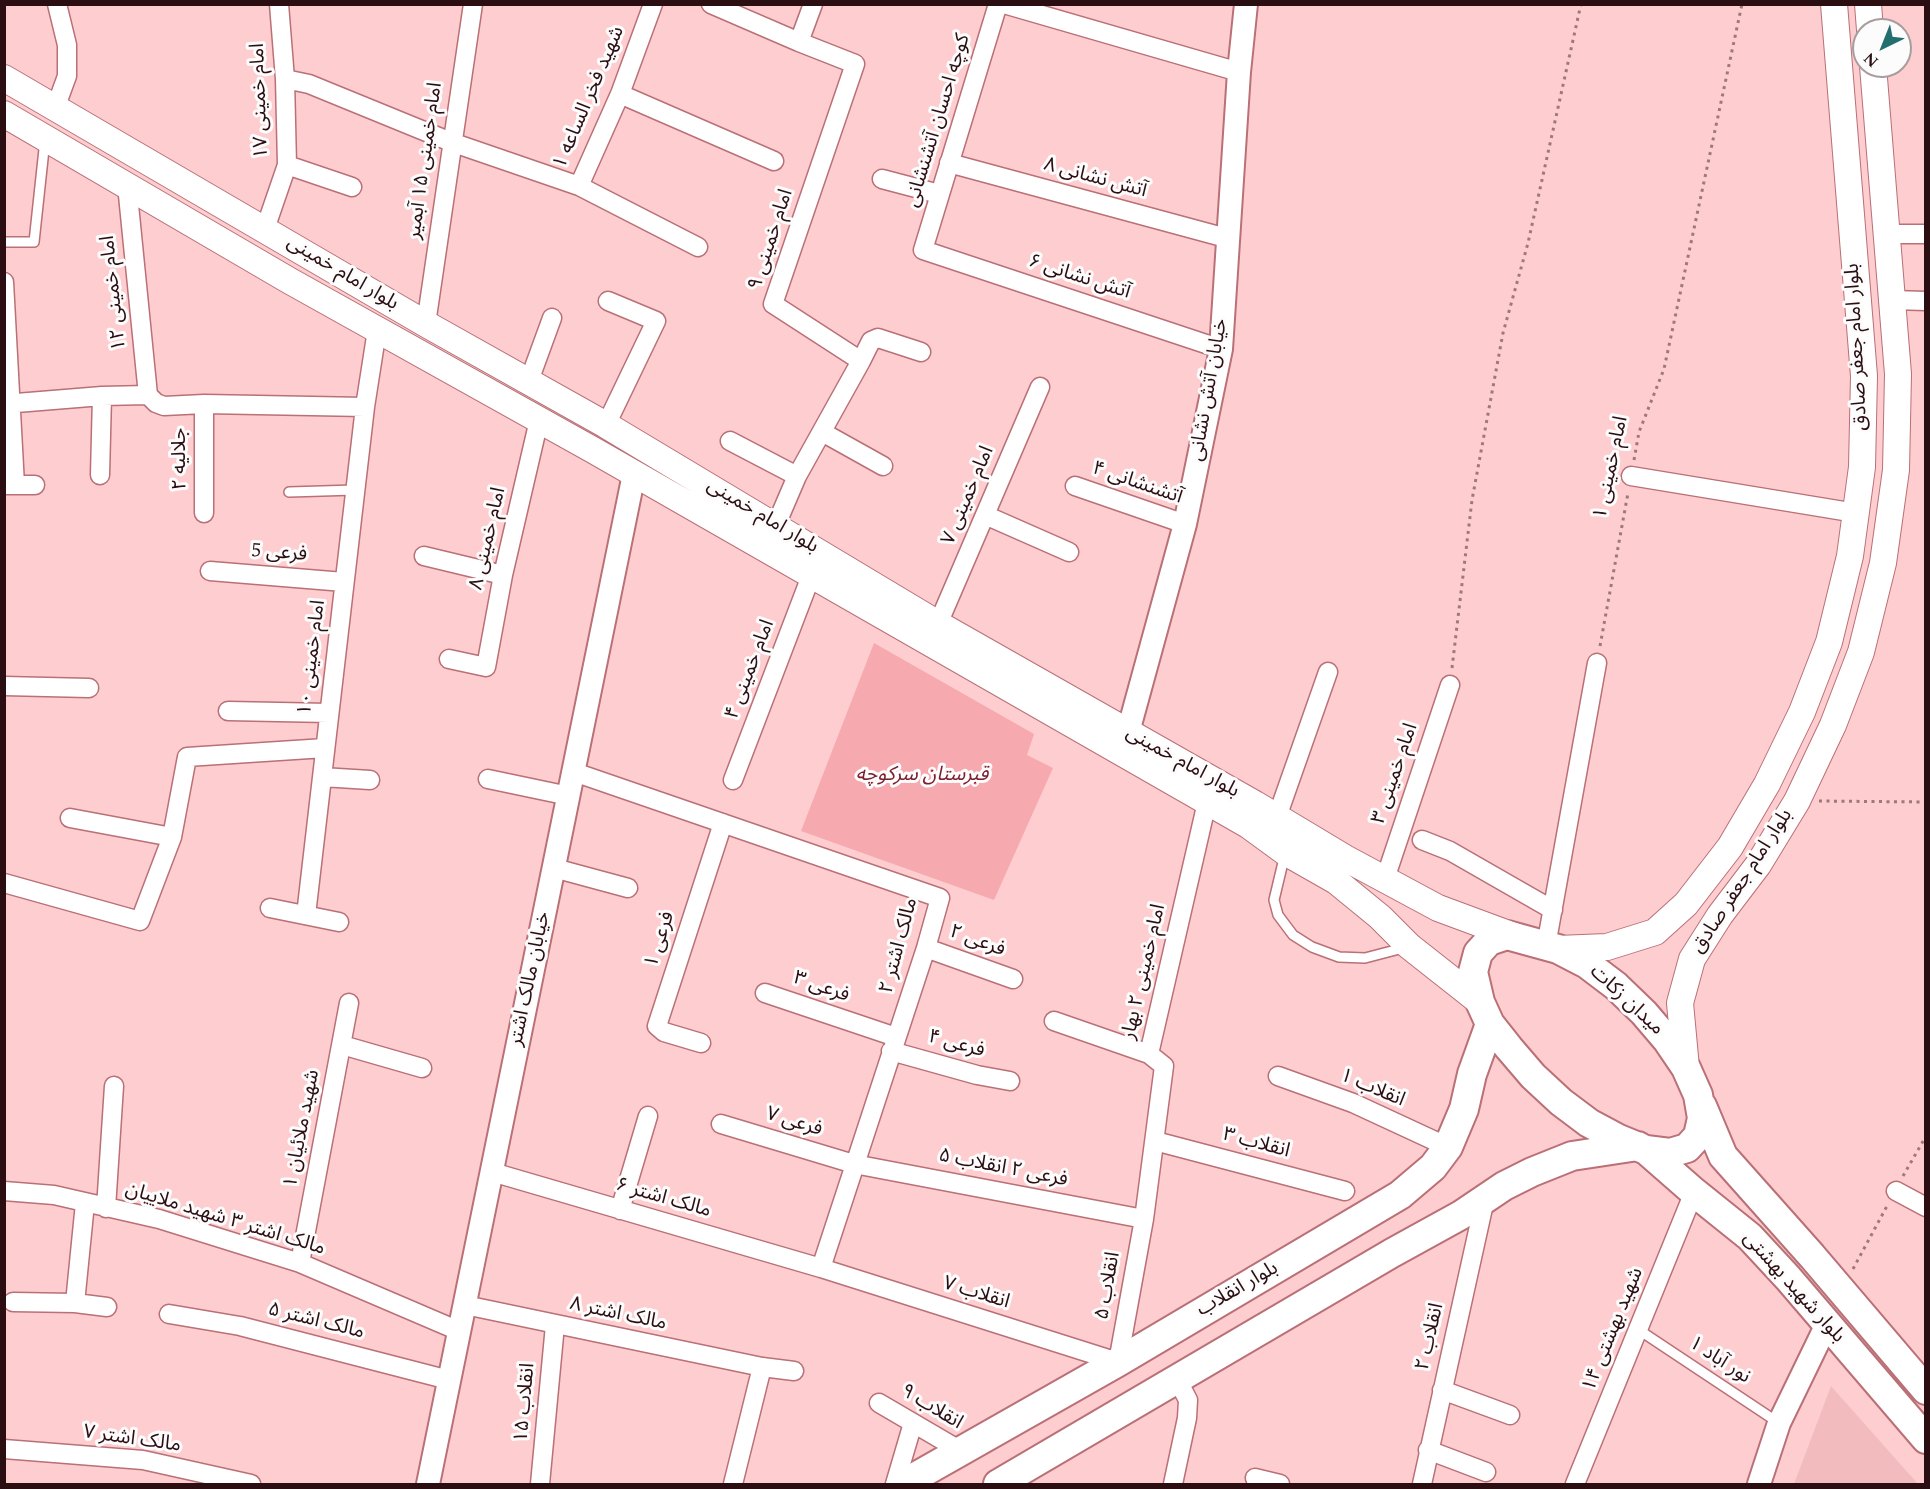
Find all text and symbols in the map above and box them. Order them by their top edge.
north arrow [1852,18,1912,78]
street label: شهید فخر الساعه ۱ [549,23,631,173]
street label: کوچه احسان آتشنشانی [901,32,977,210]
street label: امام خمینی ۱۷ [247,43,275,159]
text: N [1858,46,1884,73]
street label: امام خمینی ۱۵ آبمیر [403,81,449,241]
street label: آتش نشانی ۸ [1041,154,1149,204]
street label: امام خمینی ۹ [744,187,800,293]
street label: بلوار امام خمینی [282,231,402,317]
street label: امام خمینی ۱۲ [97,234,133,352]
street label: آتش نشانی ۶ [1025,250,1133,306]
street label: بلوار امام جعفر صادق [1842,263,1874,431]
street label: خیابان آتش نشانی [1186,317,1234,463]
street label: امام خمینی ۱ [1589,414,1635,522]
street label: جلالیه ۲ [169,428,193,490]
street label: امام خمینی ۷ [938,443,1000,549]
street label: آتشنشانی ۴ [1089,457,1185,511]
street label: بلوار امام خمینی [702,474,822,560]
street label: امام خمینی ۸ [466,485,512,593]
street label: فرعی 5 [250,540,308,568]
street label: امام خمینی ۱۰ [294,599,332,717]
street label: امام خمینی ۴ [721,617,781,723]
street label: امام خمینی ۳ [1368,721,1424,827]
street label: بلوار امام خمینی [1121,722,1243,804]
park label: قبرستان سرکوچه [856,764,988,788]
street label: بلوار امام جعفر صادق [1687,805,1799,959]
street label: مالک اشتر ۲ [876,895,924,997]
street label: امام خمینی ۲ بهار [1118,902,1172,1042]
street label: فرعی ۱ [641,909,681,971]
street label: خیابان مالک اشتر [505,910,557,1048]
street label: فرعی ۲ [946,921,1008,963]
street label: میدان زکات [1584,961,1668,1041]
street label: فرعی ۳ [790,967,852,1009]
street label: فرعی ۴ [925,1026,987,1064]
street label: انقلاب ۱ [1336,1065,1408,1113]
street label: شهید ملائیان ۱ [280,1068,326,1190]
street label: فرعی ۷ [763,1103,825,1143]
street label: انقلاب ۳ [1220,1124,1292,1164]
street label: فرعی ۲ انقلاب ۵ [936,1145,1070,1193]
street label: مالک اشتر ۶ [612,1174,714,1224]
street label: مالک اشتر ۳ شهید ملاییان [122,1178,328,1262]
street label: بلوار شهید بهشتی [1737,1227,1849,1349]
street label: انقلاب ۵ [1091,1250,1127,1322]
street label: بلوار انقلاب [1193,1257,1283,1323]
street label: شهید بهشتی ۱۴ [1578,1265,1650,1395]
street label: انقلاب ۷ [940,1273,1012,1315]
street label: مالک اشتر ۸ [567,1293,669,1337]
street label: مالک اشتر ۵ [265,1298,367,1346]
street label: انقلاب ۲ [1412,1301,1450,1373]
street label: نور آباد ۱ [1684,1332,1754,1390]
street label: انقلاب ۱۵ [511,1362,541,1444]
street label: انقلاب ۹ [896,1380,966,1436]
street label: مالک اشتر ۷ [82,1421,182,1459]

